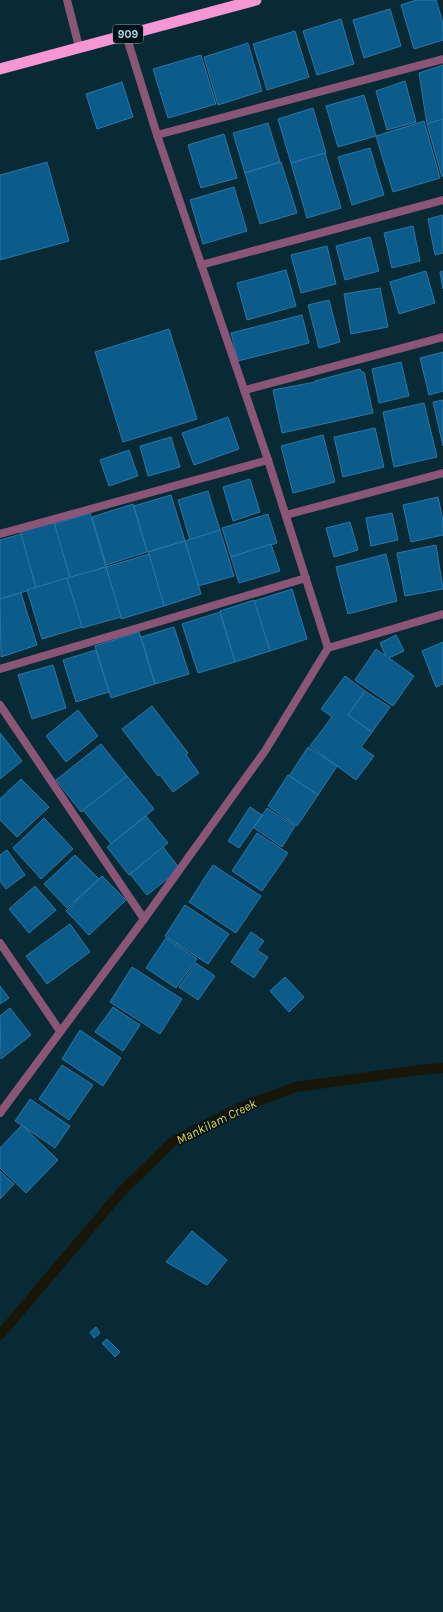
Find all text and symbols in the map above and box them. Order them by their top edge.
road number: 909 [113,25,143,43]
water label: Mankilam Creek [174,1095,259,1147]

